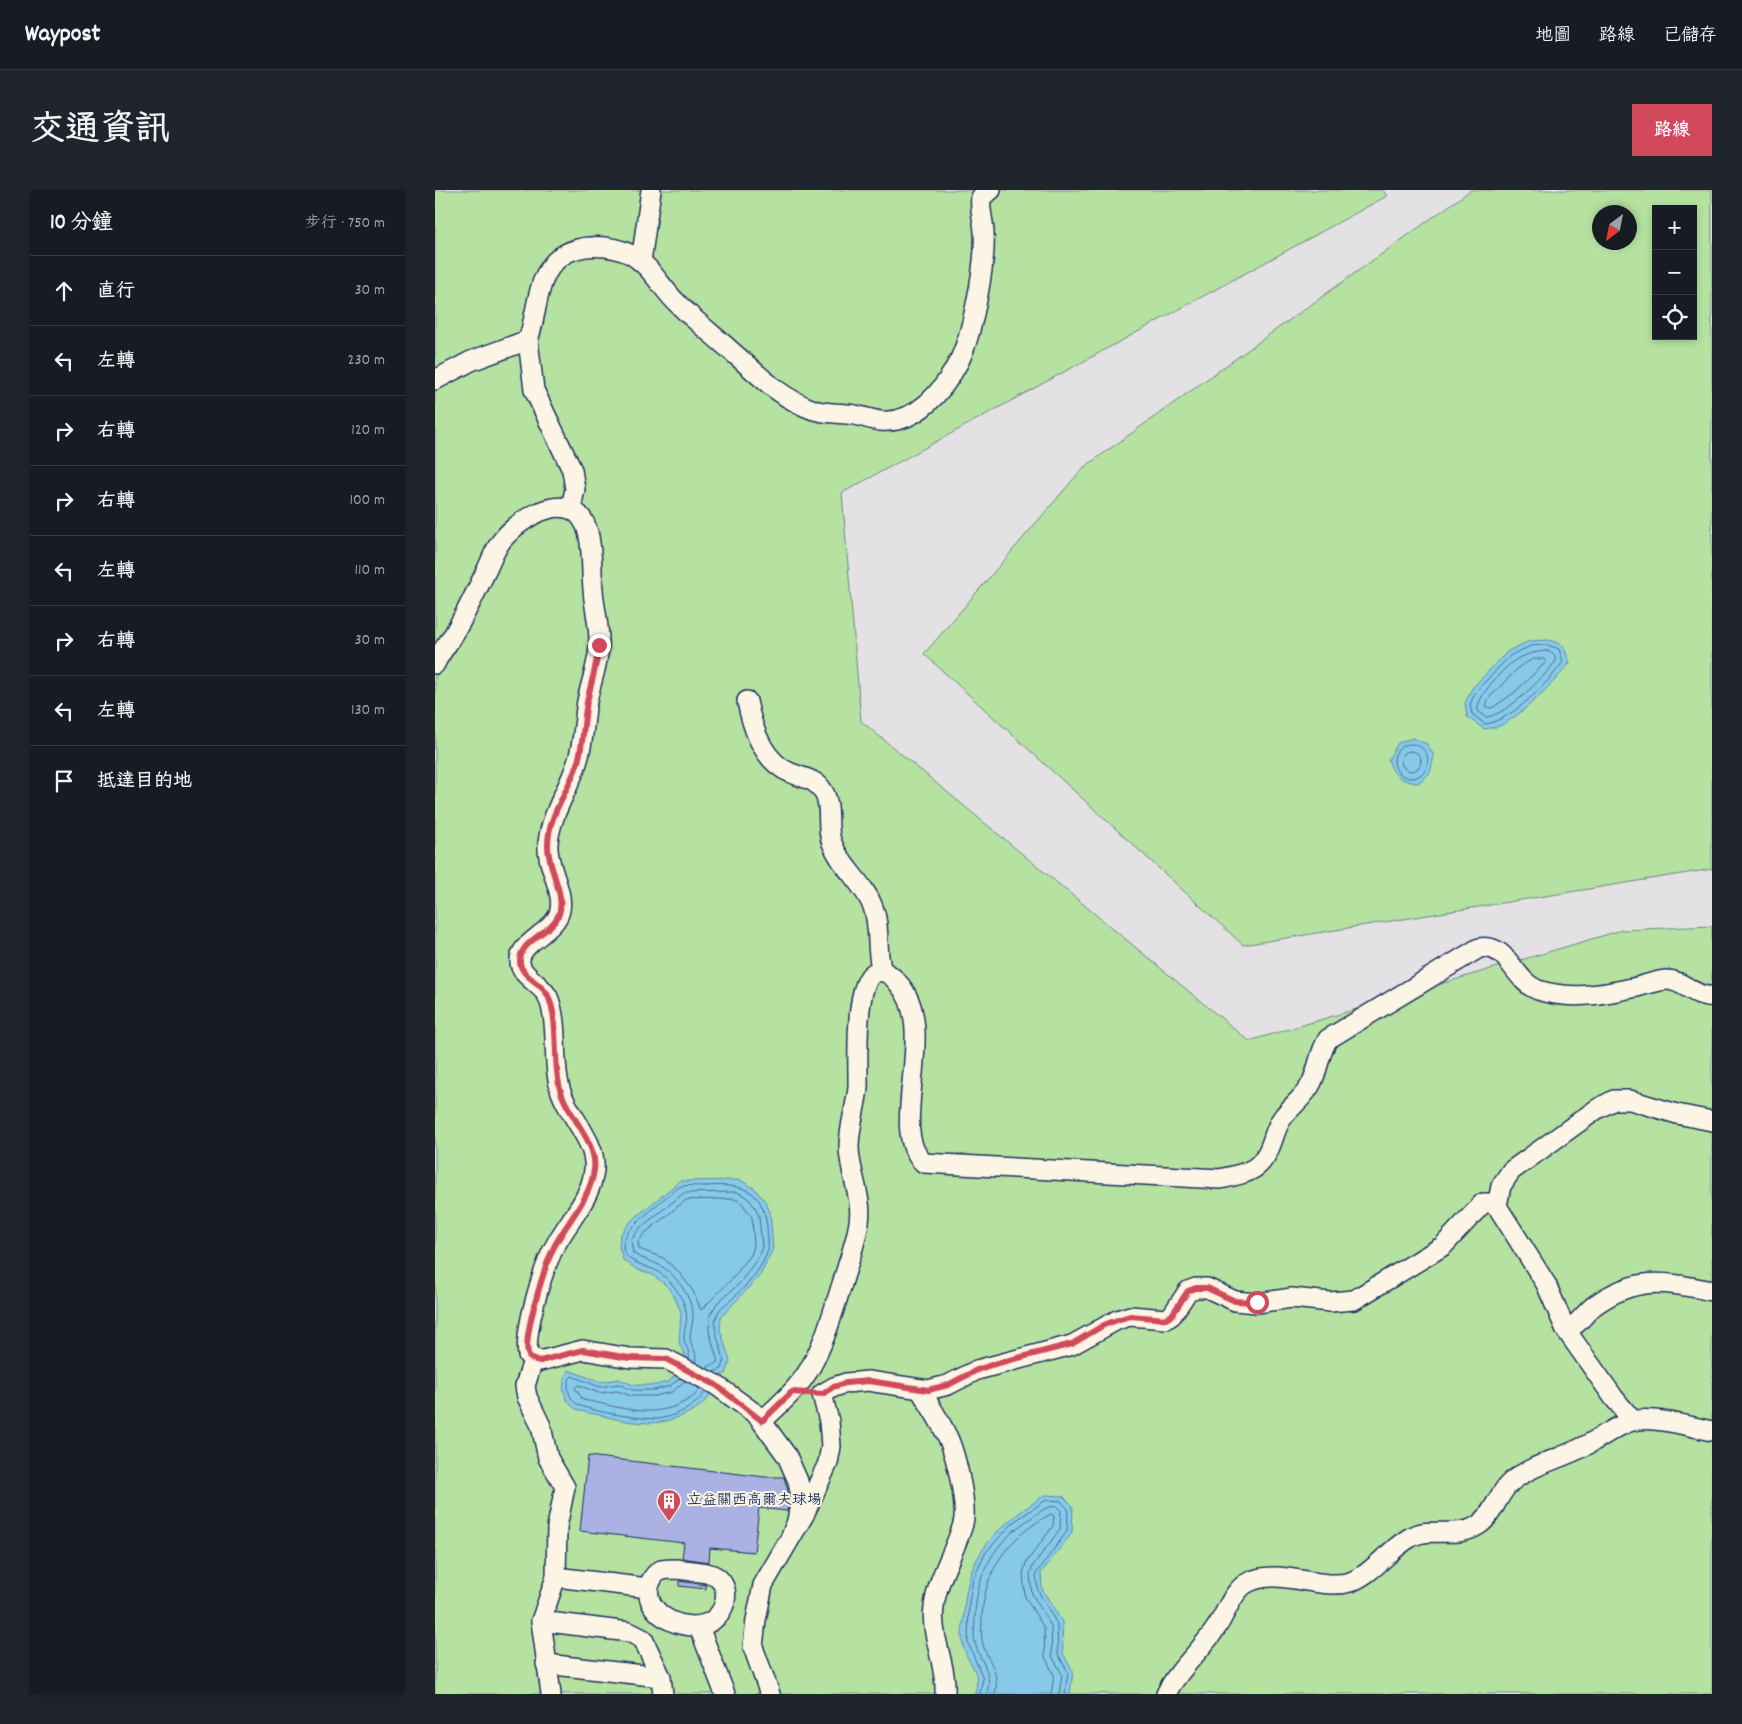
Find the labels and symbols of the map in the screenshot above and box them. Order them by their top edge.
north arrow [1592,205,1637,250]
route end [588,634,611,657]
route start [1246,1291,1269,1314]
building icon: 立益關西高爾夫球場 [656,1488,682,1522]
place label: 立益關西高爾夫球場 [687,1490,822,1512]

